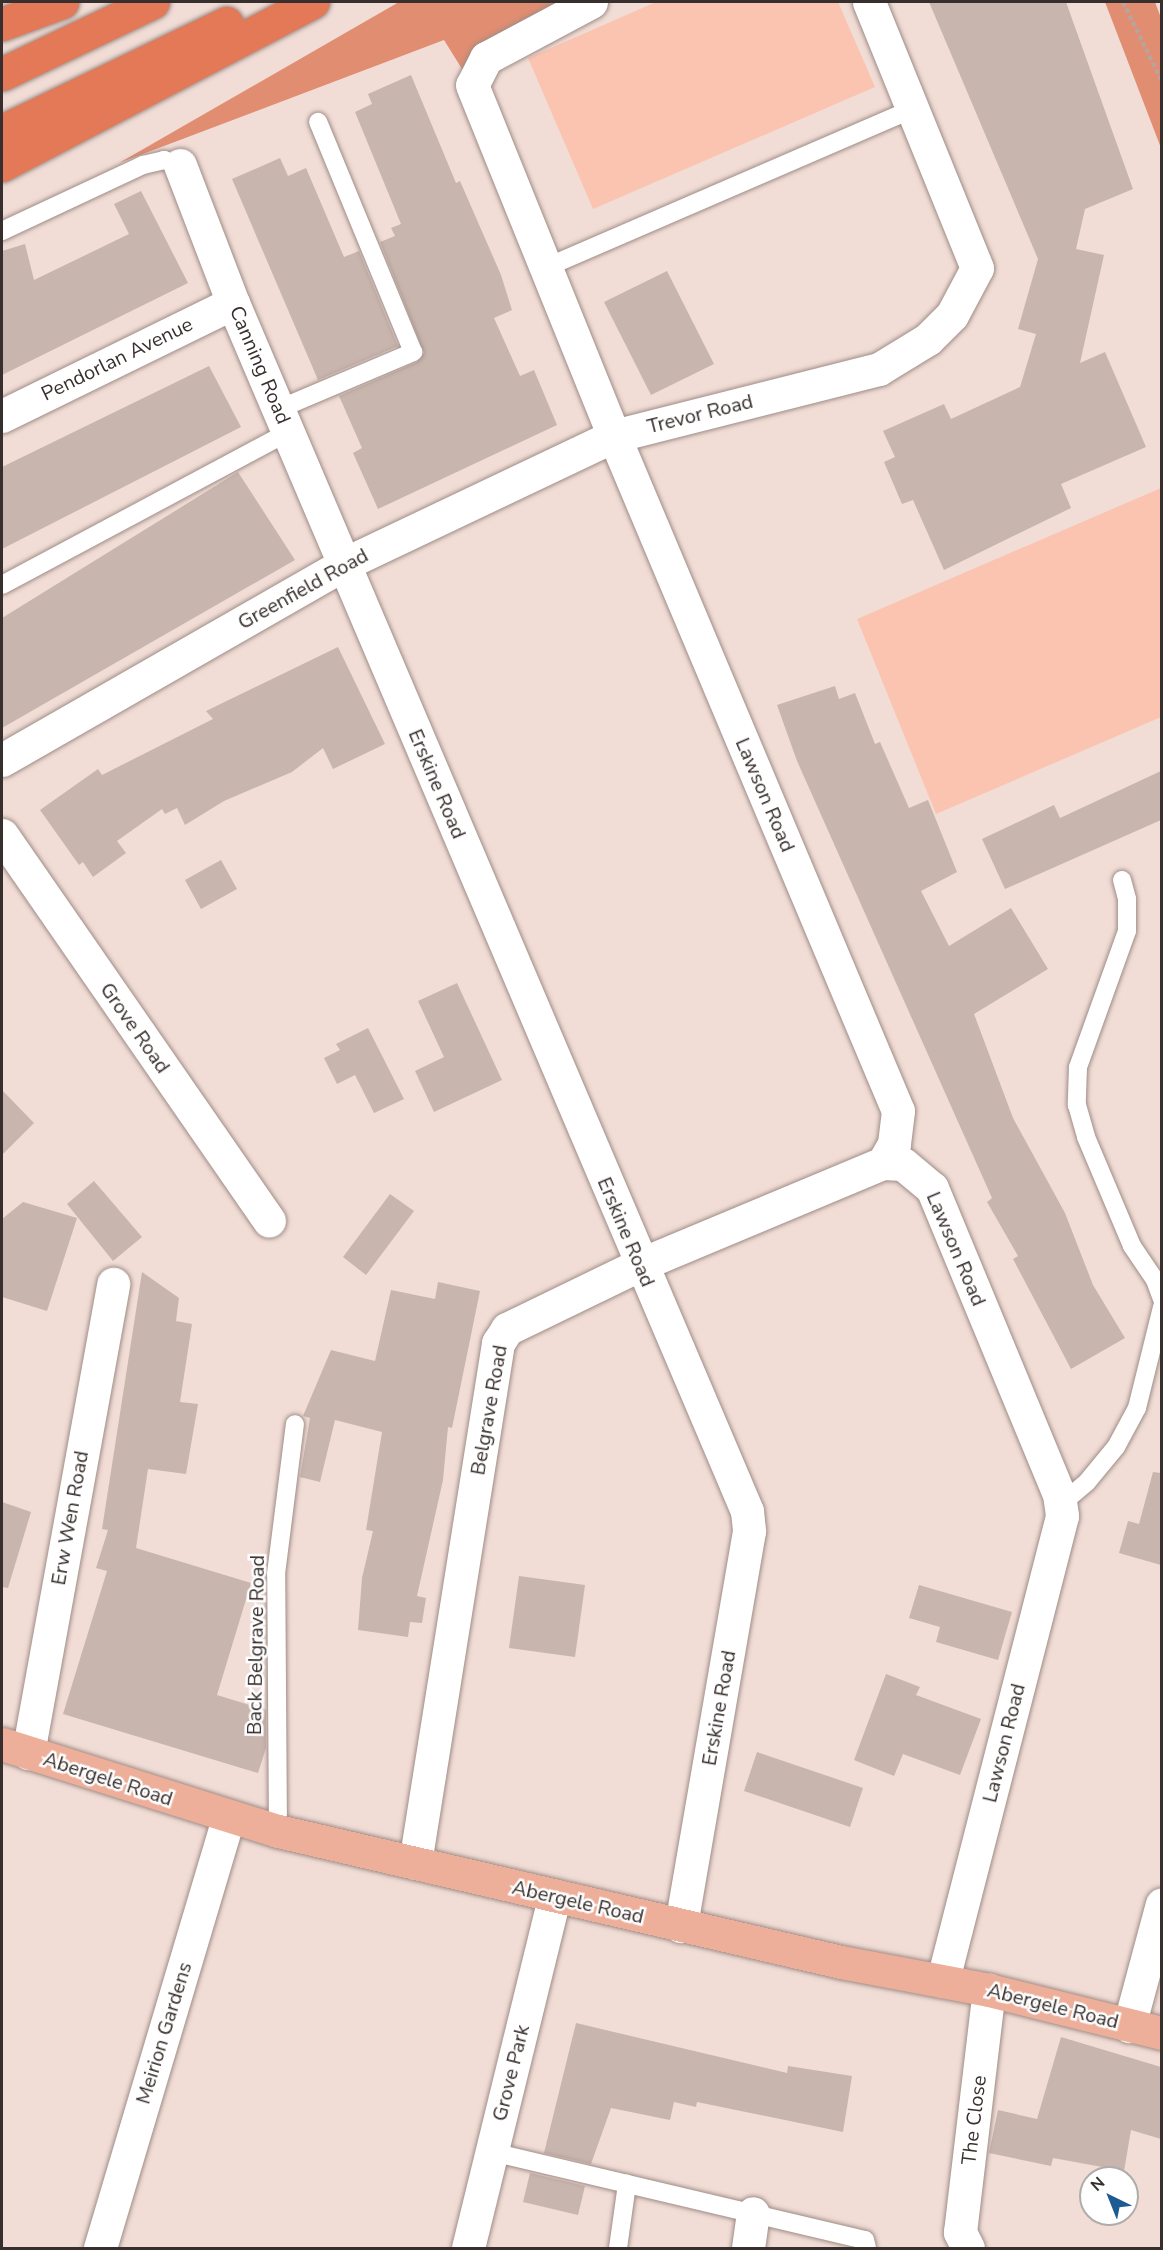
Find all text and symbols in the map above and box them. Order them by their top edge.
street label: Canning Road [224,302,296,428]
street label: Pendorlan Avenue [37,312,197,406]
street label: Trevor Road [645,389,755,439]
street label: Greenfield Road [234,543,372,635]
street label: Erskine Road [403,726,471,842]
street label: Lawson Road [730,734,800,856]
street label: Grove Road [95,978,175,1078]
street label: Erskine Road [592,1174,660,1290]
street label: Lawson Road [921,1188,991,1310]
street label: Belgrave Road [466,1343,512,1477]
street label: Erw Wen Road [46,1449,94,1587]
street label: Back Belgrave Road [242,1555,270,1735]
street label: Erskine Road [697,1648,741,1768]
street label: Lawson Road [978,1681,1030,1805]
street label: Abergele Road [40,1747,176,1811]
street label: Abergele Road [510,1875,646,1929]
street label: Meirion Gardens [131,1959,197,2107]
street label: Abergele Road [985,1978,1121,2034]
street label: Grove Park [487,2022,535,2124]
street label: The Close [957,2074,991,2166]
north arrow [1079,2166,1139,2226]
text: N [1086,2172,1110,2196]

